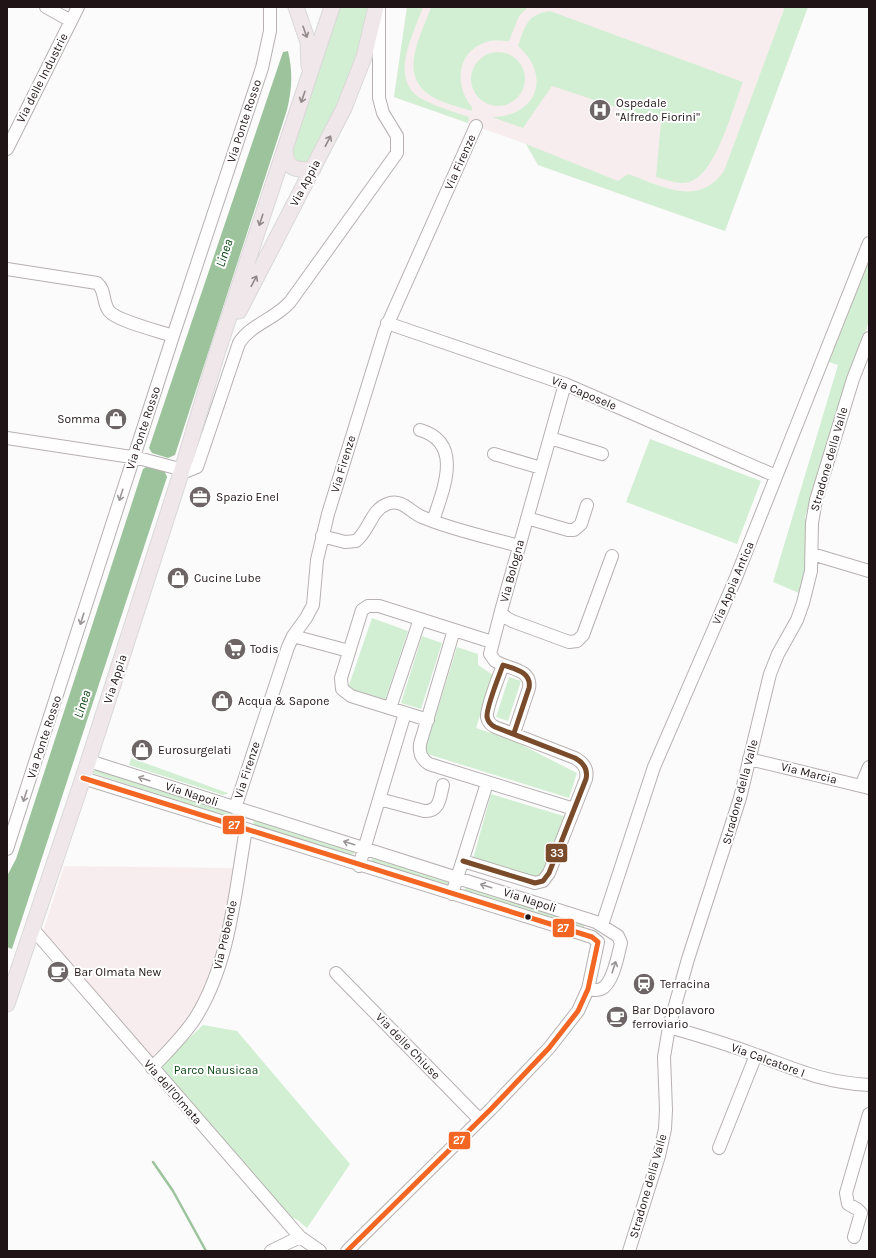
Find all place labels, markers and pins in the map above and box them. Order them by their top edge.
place label: Ospedale "Alfredo Fiorini" [616,96,700,124]
hospital icon: Ospedale "Alfredo Fiorini" [587,97,613,123]
shop icon: Somma [103,406,129,432]
place label: Somma [57,412,100,426]
office icon: Spazio Enel [187,484,213,510]
place label: Spazio Enel [216,490,279,504]
shop icon: Cucine Lube [165,565,191,591]
place label: Cucine Lube [194,571,261,585]
supermarket icon: Todis [222,636,248,662]
place label: Todis [250,642,279,656]
shop icon: Acqua & Sapone [209,688,235,714]
place label: Acqua & Sapone [238,694,329,708]
shop icon: Eurosurgelati [129,737,155,763]
place label: Eurosurgelati [158,743,232,757]
unlabelled marker [523,912,533,922]
cafe icon: Bar Olmata New [45,959,71,985]
place label: Bar Olmata New [74,965,162,979]
station icon: Terracina [631,971,657,997]
place label: Terracina [660,977,710,991]
place label: Bar Dopolavoro ferroviario [632,1003,715,1031]
cafe icon: Bar Dopolavoro ferroviario [604,1004,630,1030]

